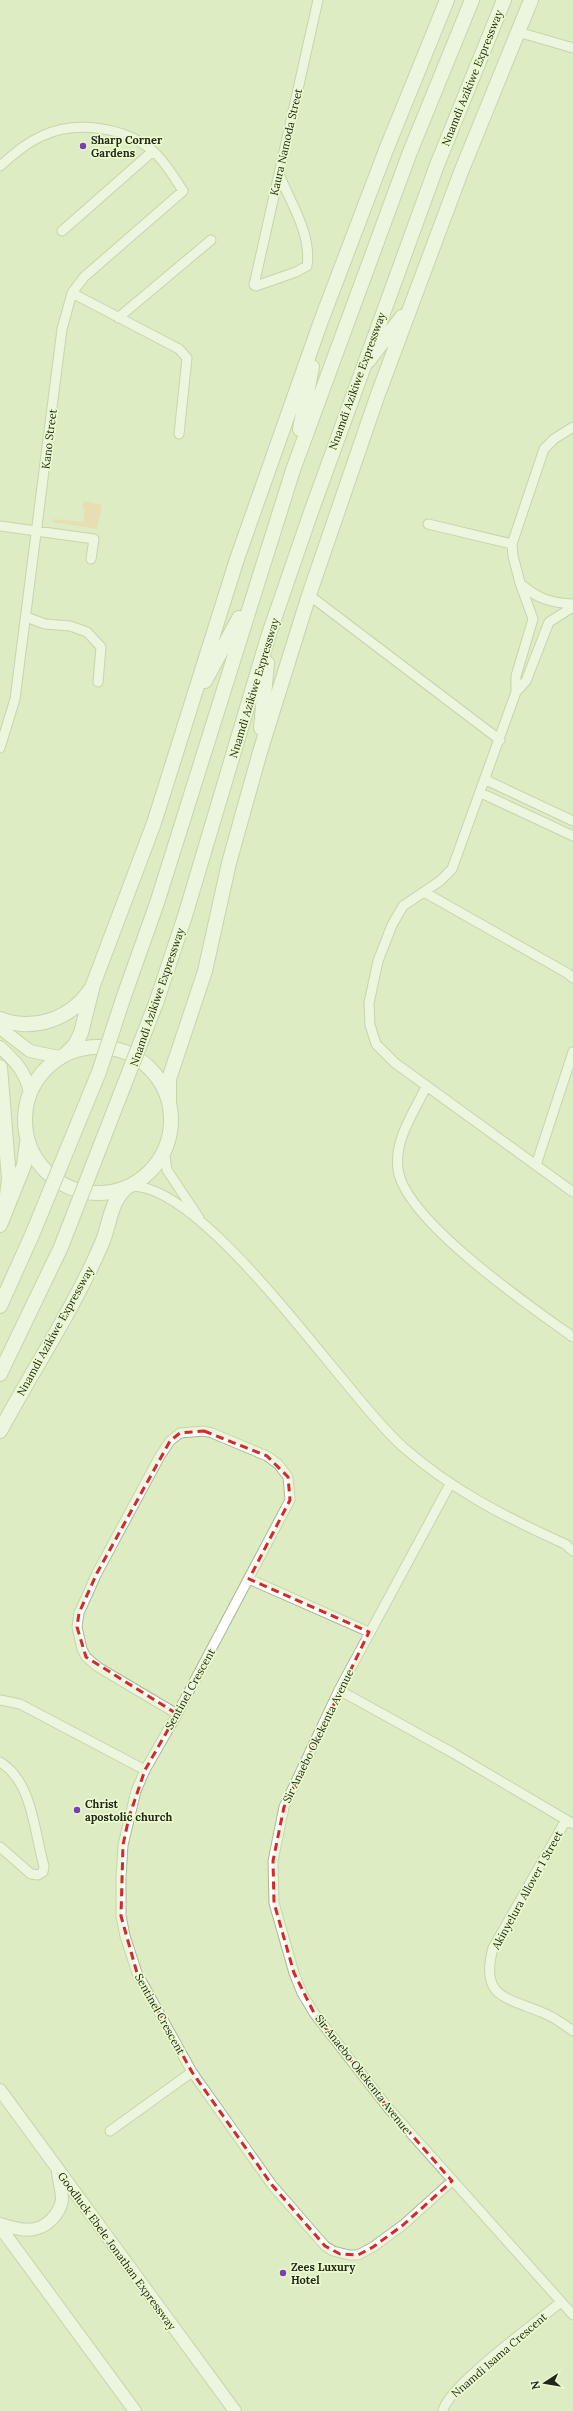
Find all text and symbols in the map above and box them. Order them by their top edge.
street label: Nnamdi Azikiwe Expressway [438,8,506,148]
street label: Kaura Namoda Street [267,86,305,197]
place label: Sharp Corner Gardens [91,133,163,160]
marker: Sharp Corner Gardens [78,141,88,151]
street label: Nnamdi Azikiwe Expressway [326,310,389,452]
street label: Kano Street [38,407,60,470]
street label: Nnamdi Azikiwe Expressway [226,616,282,760]
street label: Nnamdi Azikiwe Expressway [127,926,187,1068]
street label: Nnamdi Azikiwe Expressway [14,1264,97,1398]
street label: Sentinel Crescent [162,1645,218,1732]
street label: Sir Anaebo Okekenta Avenue [280,1667,357,1805]
place label: Christ apostolic church [85,1797,172,1824]
marker: Christ apostolic church [72,1805,82,1815]
street label: Akinyelura Allover 1 Street [488,1828,566,1953]
street label: Sentinel Crescent [132,1971,188,2058]
street label: Sir Anaebo Okekenta Avenue [312,2012,414,2136]
street label: Goodluck Ebele Jonathan Expressway [55,2169,179,2333]
place label: Zees Luxury Hotel [291,2260,356,2287]
marker: Zees Luxury Hotel [278,2268,288,2278]
street label: Nnamdi Isama Crescent [449,2310,549,2400]
north arrow [525,2363,565,2403]

